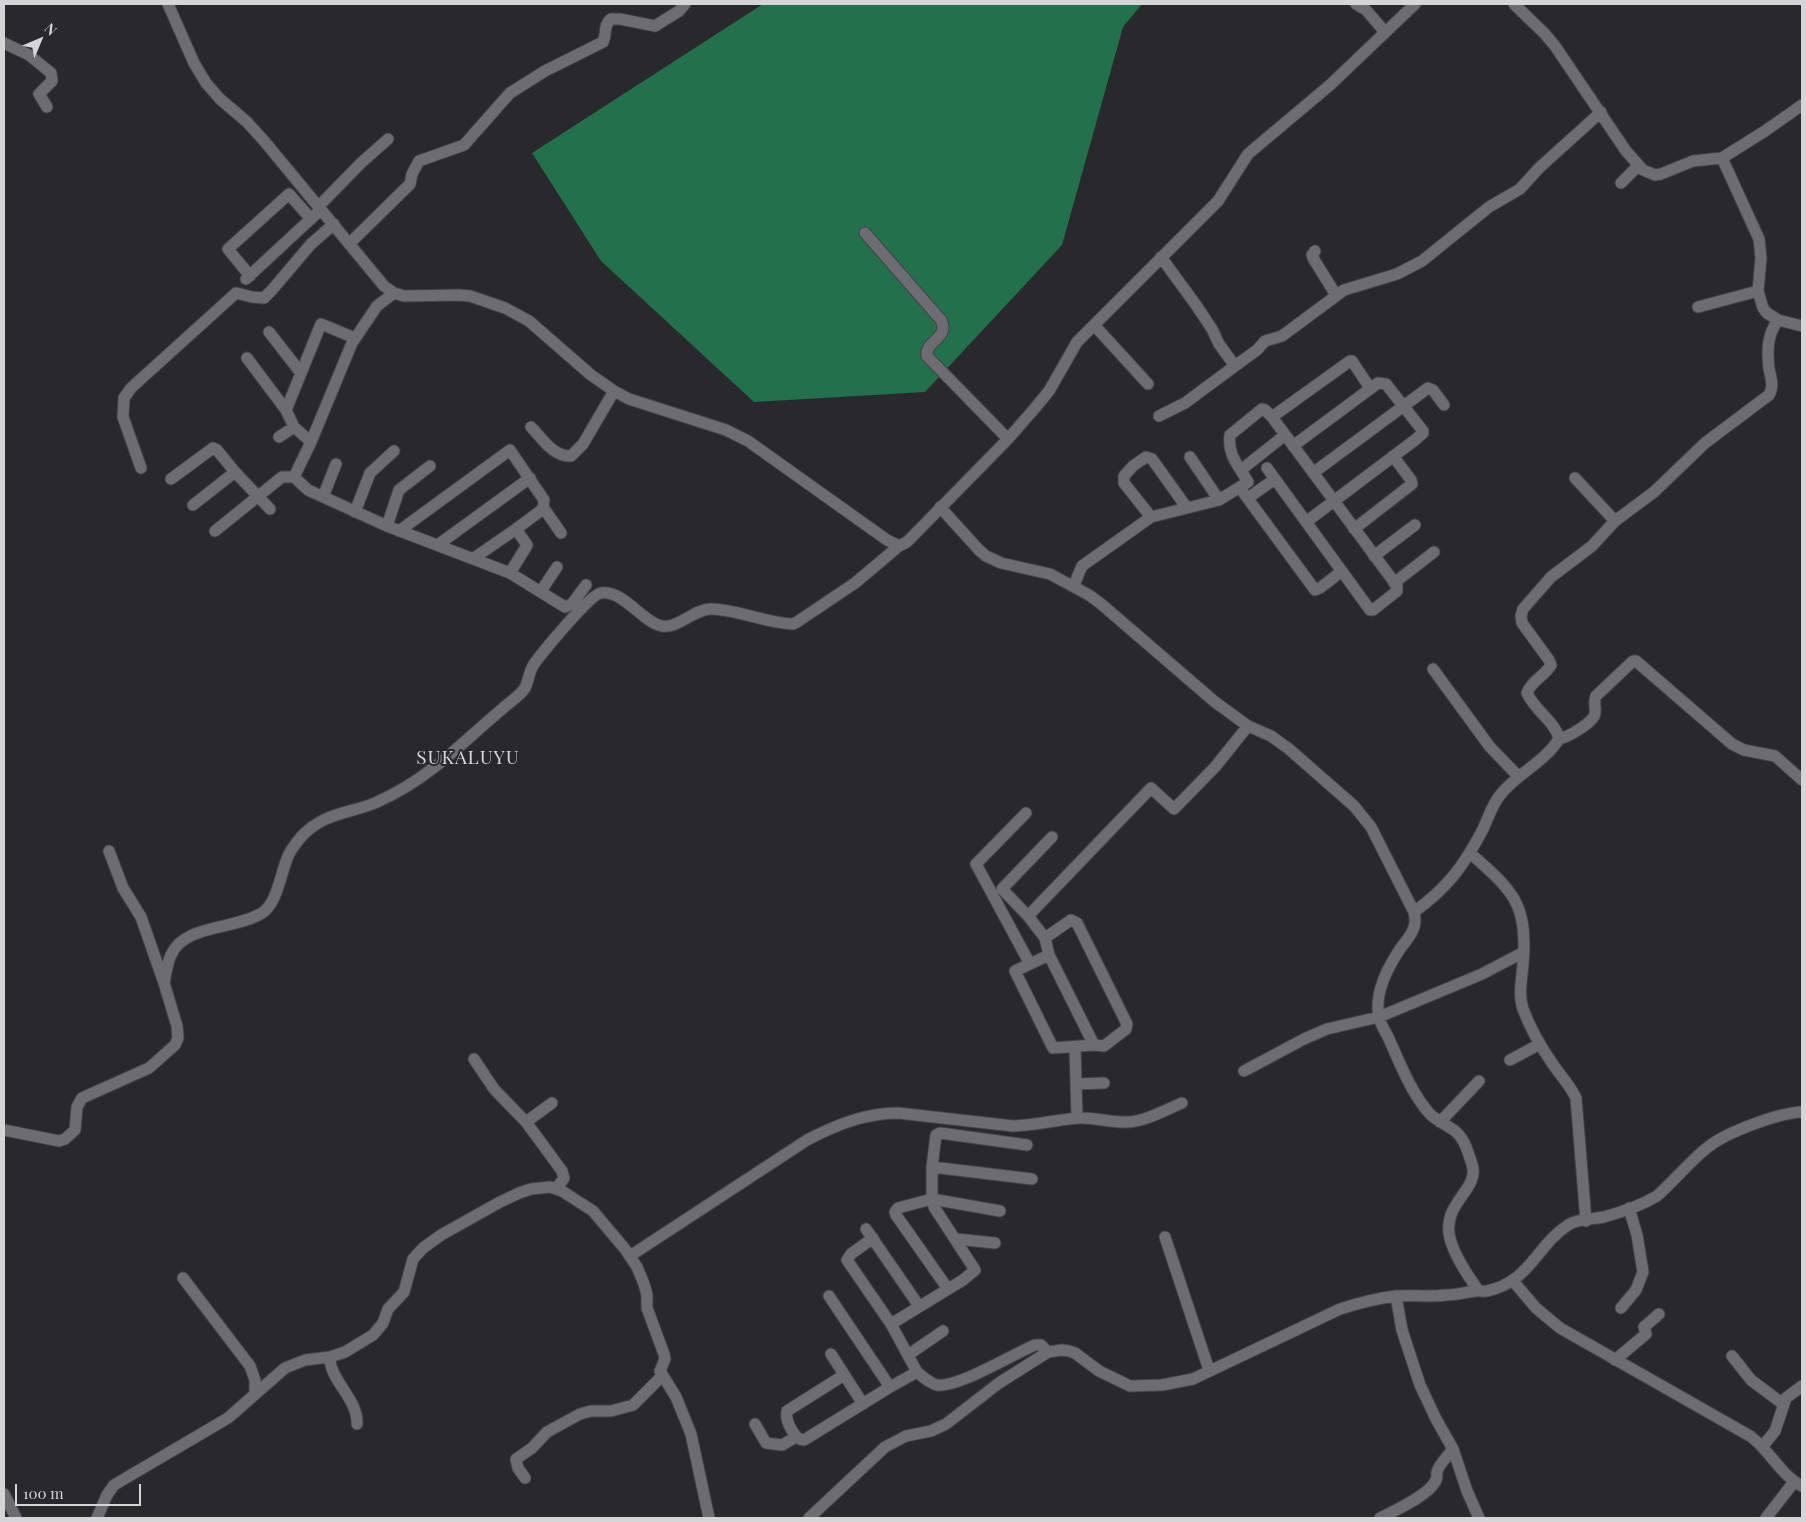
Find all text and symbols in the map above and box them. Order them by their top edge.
north arrow [15,15,65,65]
text: N [41,19,61,39]
district label: SUKALUYU [415,747,521,769]
scale bar [18,1474,144,1506]
text: 100 m [23,1483,64,1503]

